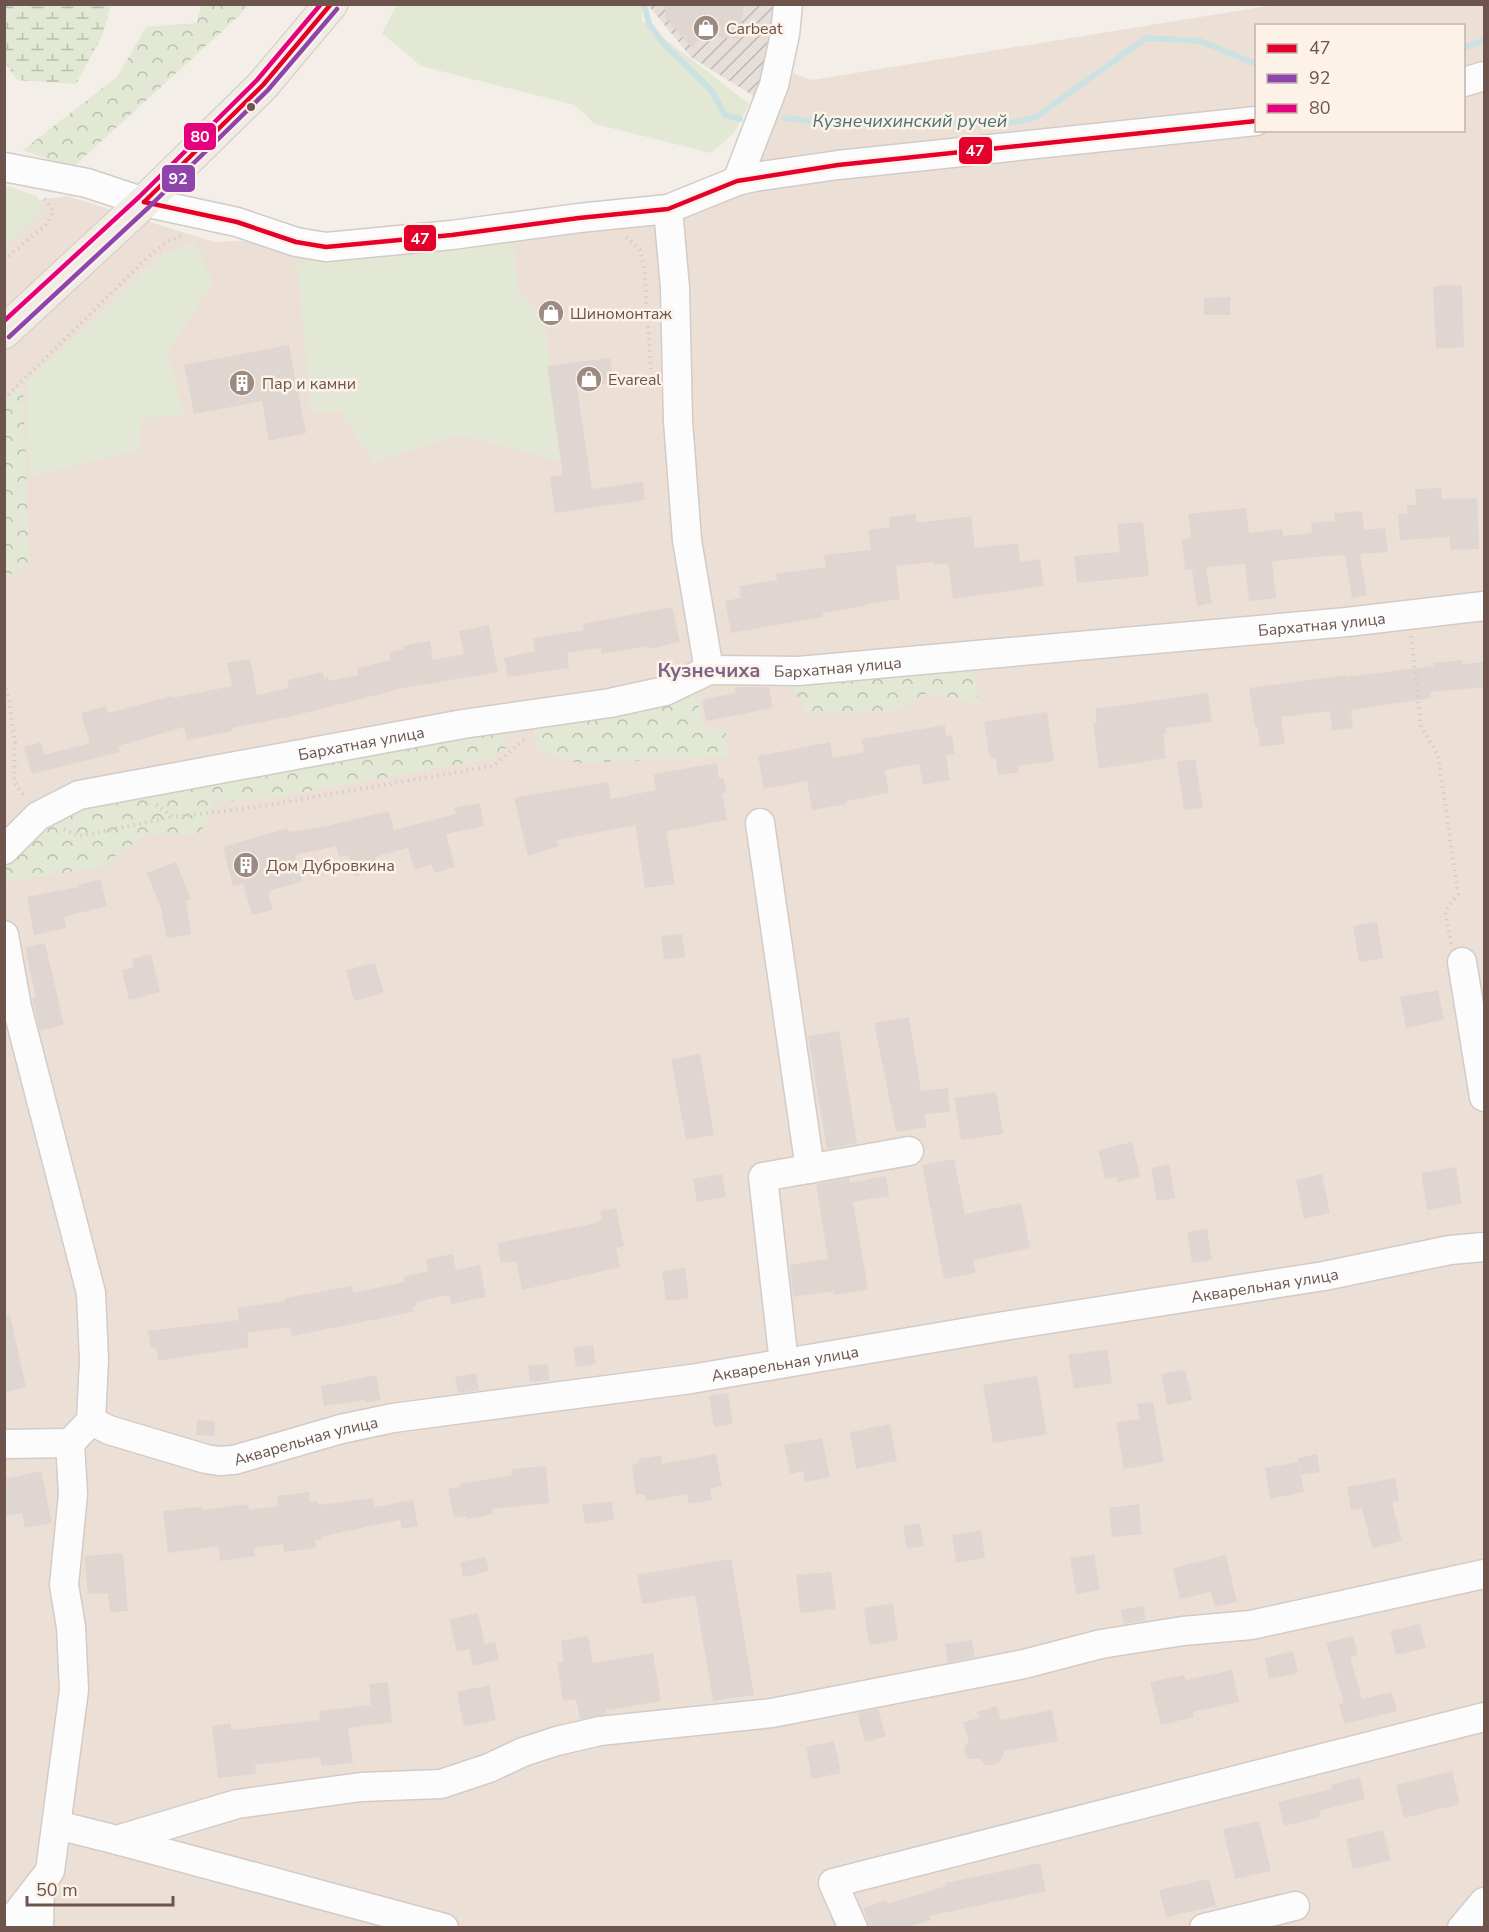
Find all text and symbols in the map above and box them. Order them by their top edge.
shop icon: Carbeat [691,13,721,43]
place label: Carbeat [726,18,783,40]
legend [1255,24,1465,132]
text: 47 [1309,36,1331,60]
text: 92 [1309,66,1331,90]
text: 80 [1309,96,1331,120]
unlabelled marker [245,101,257,113]
water label: Кузнечихинский ручей [813,109,1007,133]
line badge: 80 [183,122,217,151]
text: 80 [190,126,210,148]
line badge: 47 [958,136,993,165]
text: 47 [965,140,985,162]
line badge: 92 [161,164,196,193]
text: 92 [168,168,188,190]
line badge: 47 [403,224,437,252]
text: 47 [410,228,430,250]
shop icon: Шиномонтаж [536,298,566,328]
place label: Шиномонтаж [570,303,672,325]
shop icon: Evareal [574,364,604,394]
building icon: Пар и камни [227,368,257,398]
place label: Evareal [608,369,661,391]
place label: Пар и камни [262,373,356,395]
street label: Бархатная улица [1257,608,1387,642]
street label: Бархатная улица [774,652,903,683]
district label: Кузнечиха [657,657,761,684]
street label: Бархатная улица [296,721,426,766]
building icon: Дом Дубровкина [231,850,261,880]
place label: Дом Дубровкина [266,855,395,877]
street label: Акварельная улица [1190,1263,1341,1309]
street label: Акварельная улица [710,1341,860,1387]
street label: Акварельная улица [231,1411,380,1472]
scale bar [27,1869,172,1907]
text: 50 m [36,1878,78,1902]

